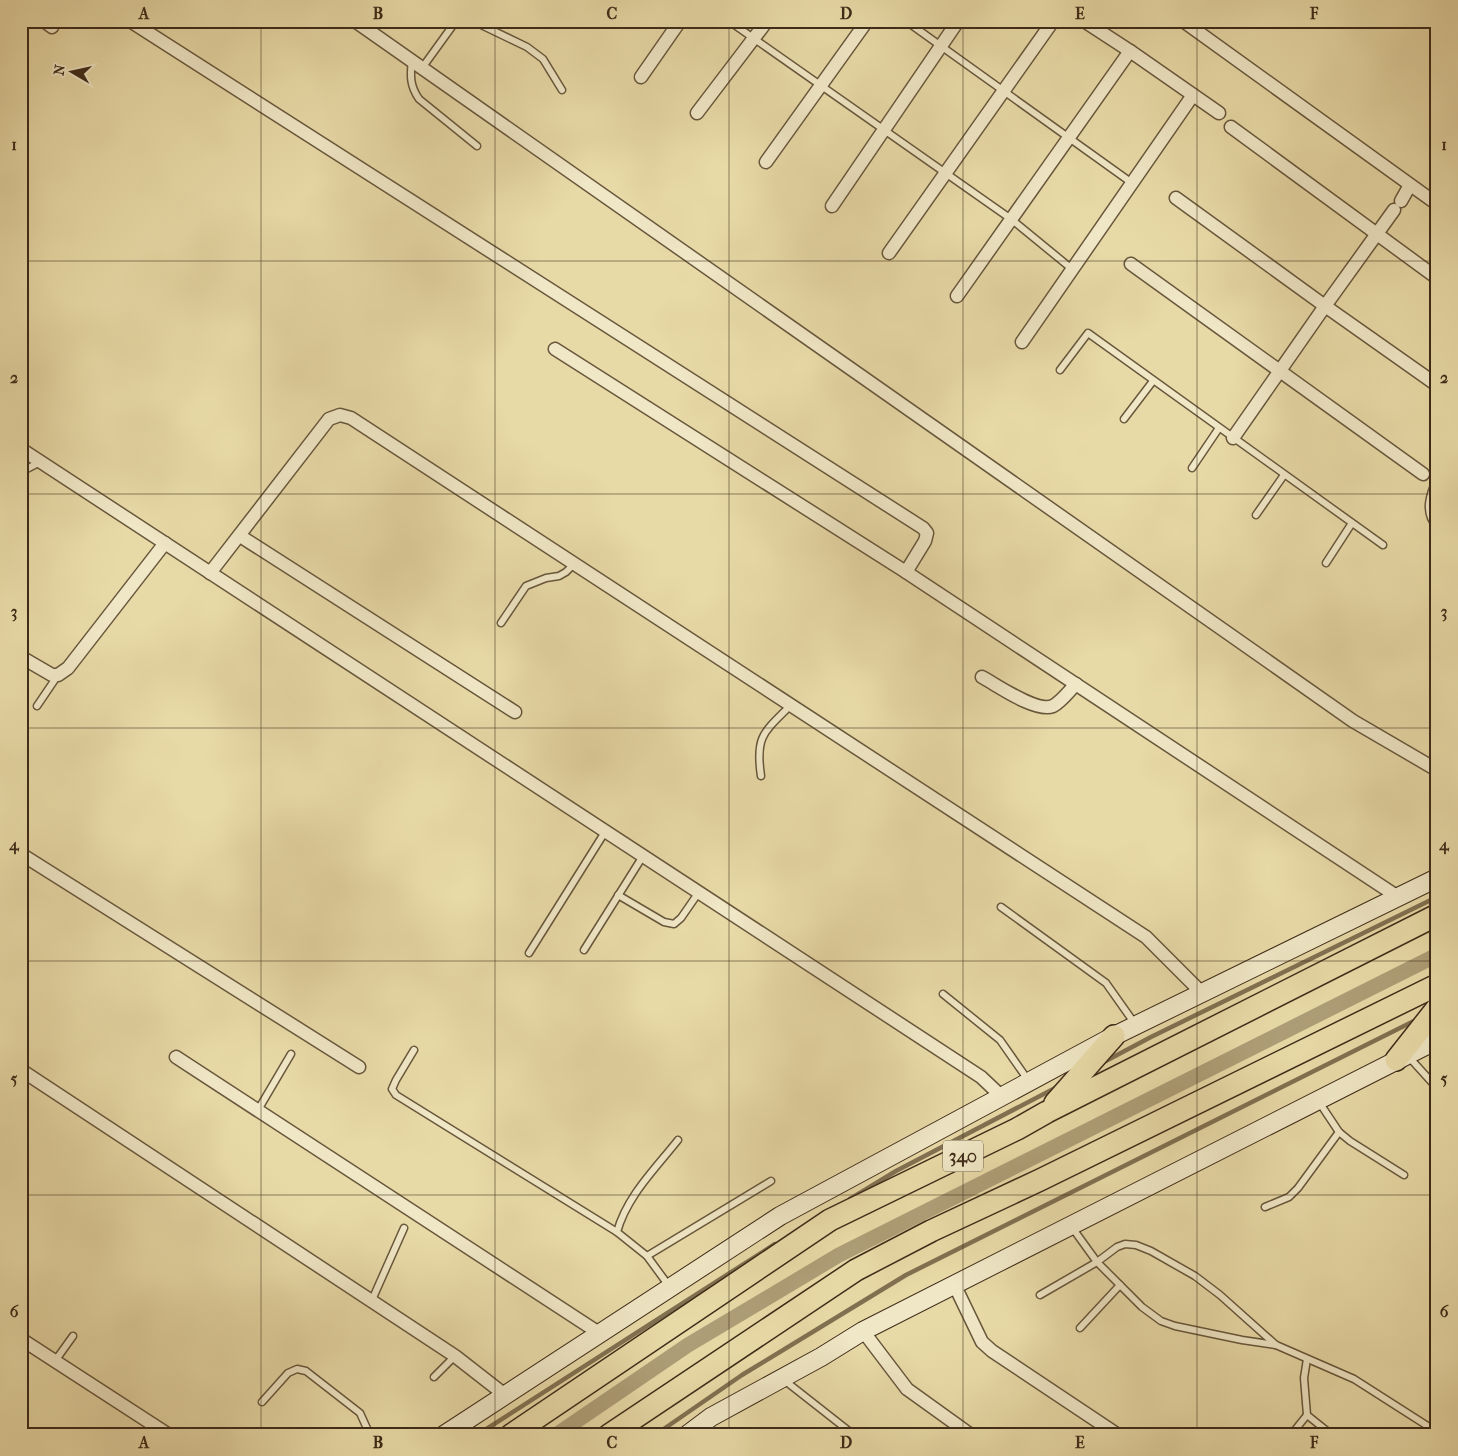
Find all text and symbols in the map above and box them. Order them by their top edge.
text: A [138,4,150,23]
text: B [373,4,383,23]
text: C [607,4,618,23]
text: D [840,4,852,23]
text: E [1075,4,1085,23]
text: F [1309,4,1319,23]
north arrow [48,48,98,98]
text: N [50,63,69,77]
text: 1 [11,135,17,154]
text: 1 [1441,135,1447,154]
text: 2 [10,368,18,387]
text: 2 [1440,368,1448,387]
text: 3 [11,602,17,622]
text: 3 [1441,602,1447,622]
text: 4 [8,835,20,855]
text: 4 [1438,835,1450,855]
text: 5 [11,1069,18,1088]
text: 5 [1441,1069,1448,1088]
road number: 340 [943,1140,983,1172]
text: 6 [10,1302,19,1321]
text: 6 [1440,1302,1449,1321]
text: A [138,1433,150,1452]
text: B [373,1433,383,1452]
text: C [607,1433,618,1452]
text: D [840,1433,852,1452]
text: E [1075,1433,1085,1452]
text: F [1309,1433,1319,1452]

